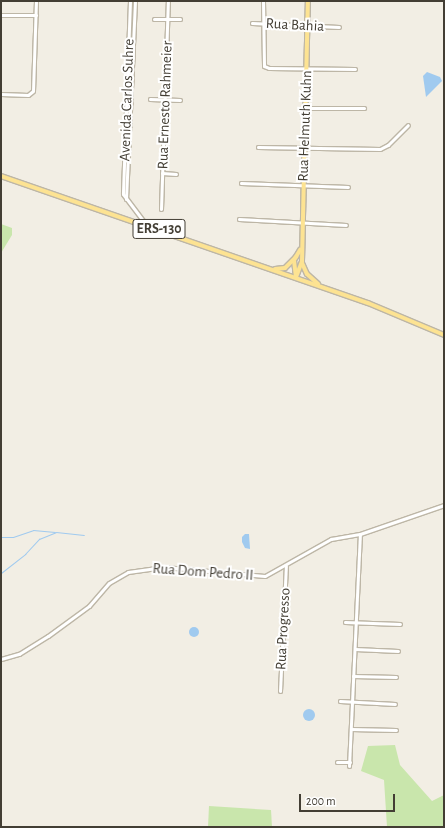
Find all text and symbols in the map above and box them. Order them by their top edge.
street label: Rua Bahia [265,14,325,36]
street label: Avenida Carlos Suhre [116,38,138,162]
street label: Rua Ernesto Rahmeier [154,40,176,170]
street label: Rua Helmuth Kuhn [294,70,316,182]
road number: ERS-130 [132,217,186,241]
street label: Rua Dom Pedro II [152,559,254,585]
street label: Rua Progresso [272,587,294,671]
scale bar [301,786,397,812]
text: 200 m [306,795,336,807]

